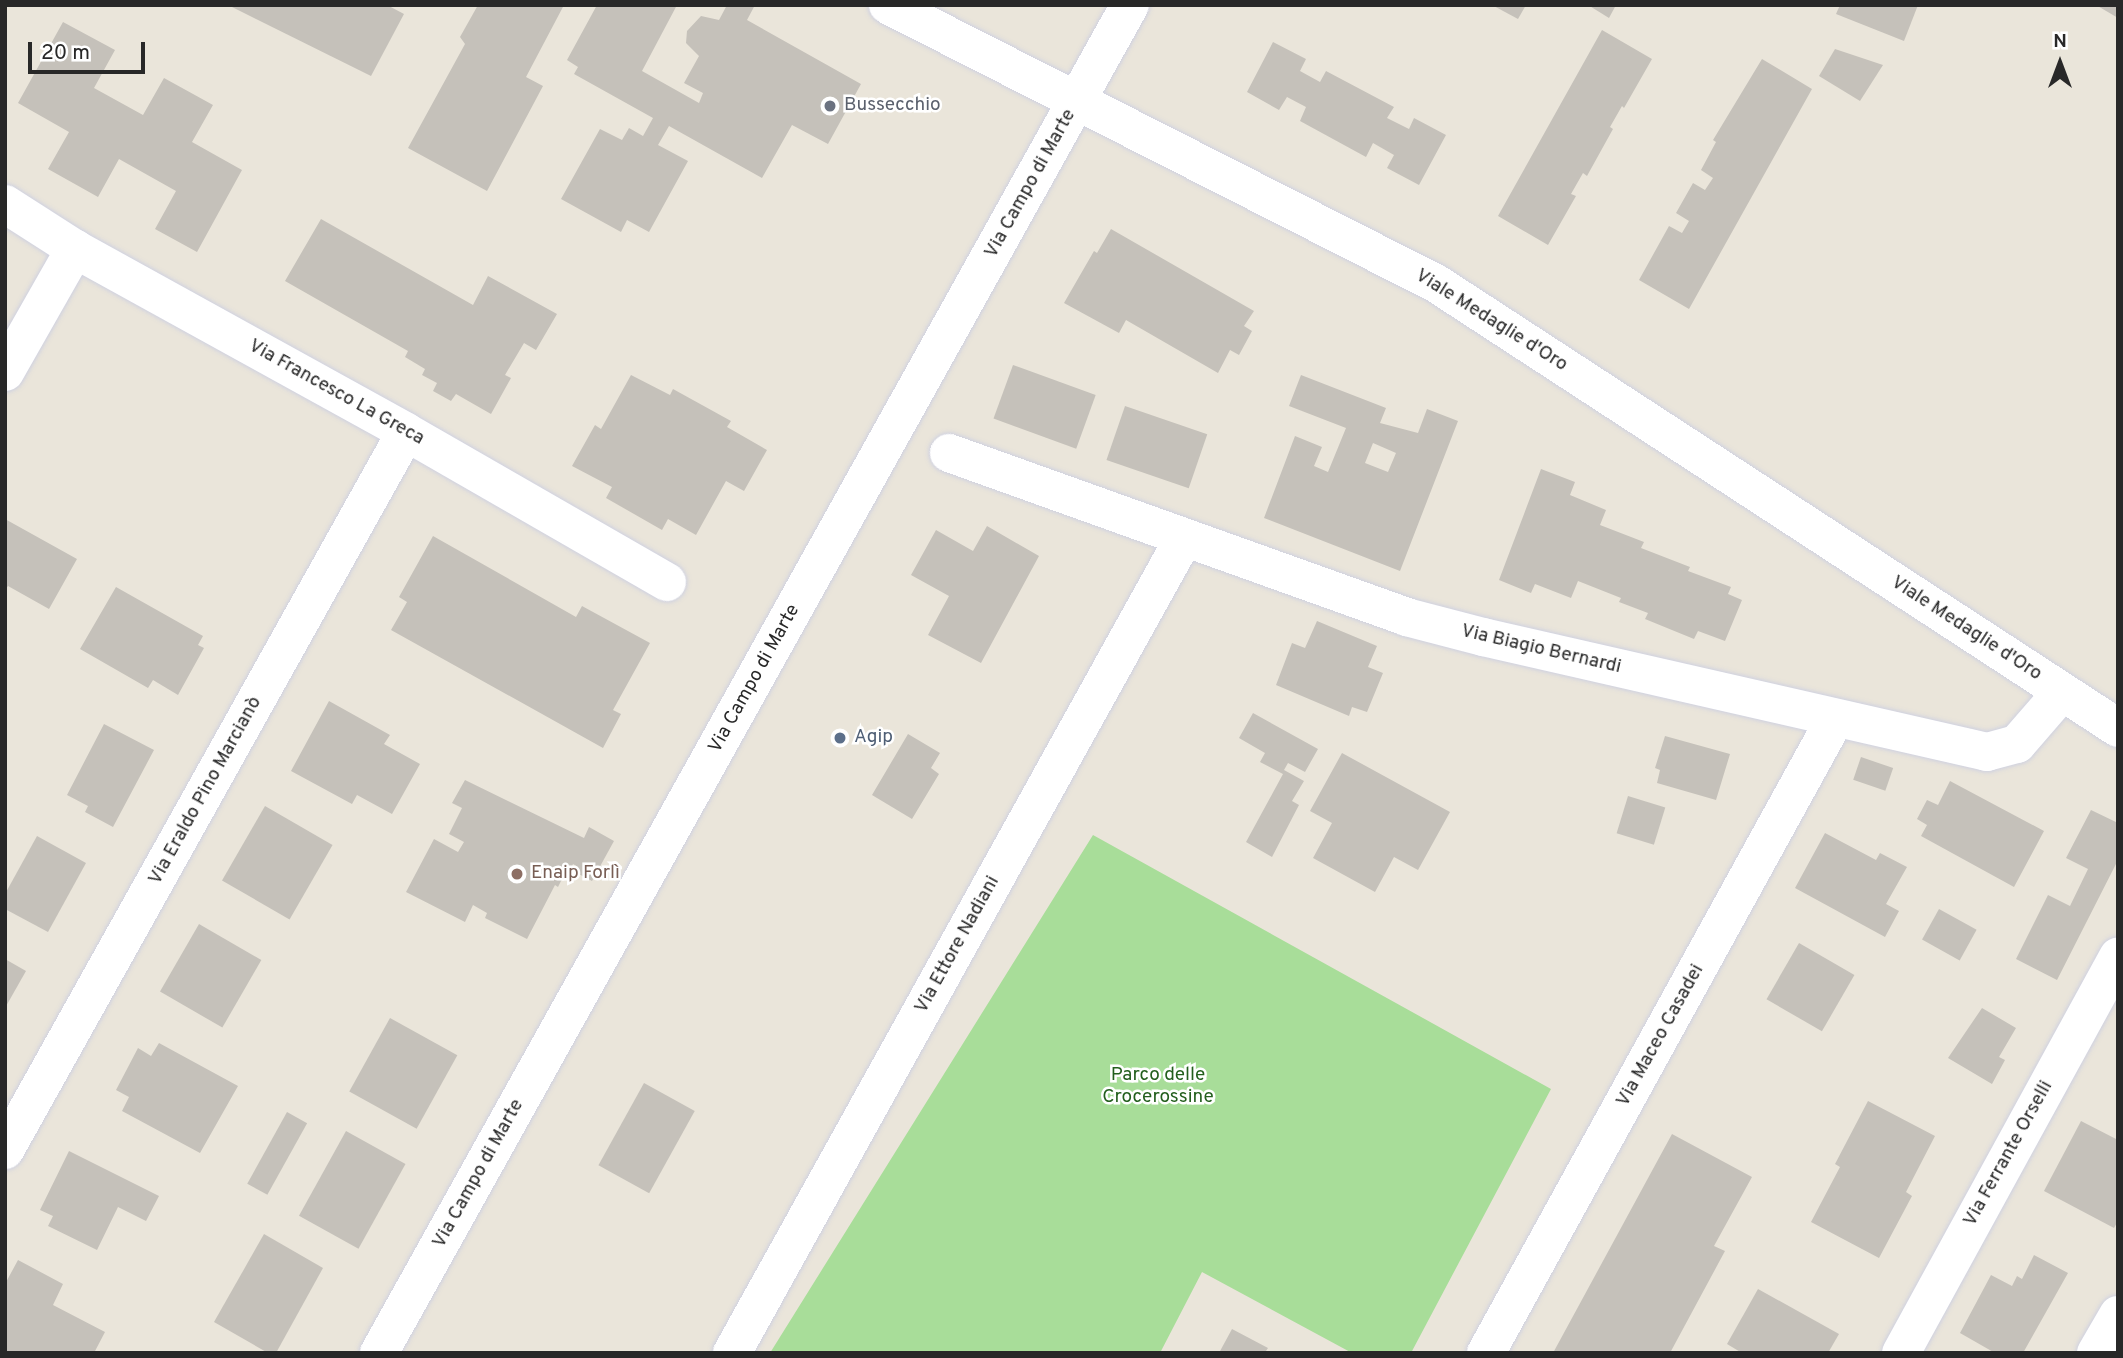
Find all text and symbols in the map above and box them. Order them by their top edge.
scale bar [32,28,149,72]
north arrow [2025,28,2095,98]
text: N [2053,30,2067,54]
text: 20 m [41,40,90,67]
place label: Bussecchio [844,95,941,117]
marker: Bussecchio [822,98,838,114]
street label: Via Campo di Marte [981,106,1081,262]
street label: Viale Medaglie d'Oro [1411,265,1571,377]
street label: Via Francesco La Greca [244,335,428,451]
street label: Viale Medaglie d'Oro [1886,572,2046,686]
street label: Via Campo di Marte [705,601,805,757]
street label: Via Biagio Bernardi [1459,620,1623,680]
street label: Via Eraldo Pino Marcianò [145,693,267,889]
place label: Agip [854,727,893,749]
marker: Agip [832,730,848,746]
place label: Enaip Forlì [531,863,620,885]
marker: Enaip Forlì [509,866,525,882]
street label: Via Ettore Nadiani [911,872,1005,1018]
street label: Via Maceo Casadei [1612,961,1710,1111]
park label: Parco delle Crocerossine [1102,1065,1214,1109]
street label: Via Ferrante Orselli [1960,1077,2058,1231]
street label: Via Campo di Marte [429,1096,529,1252]

